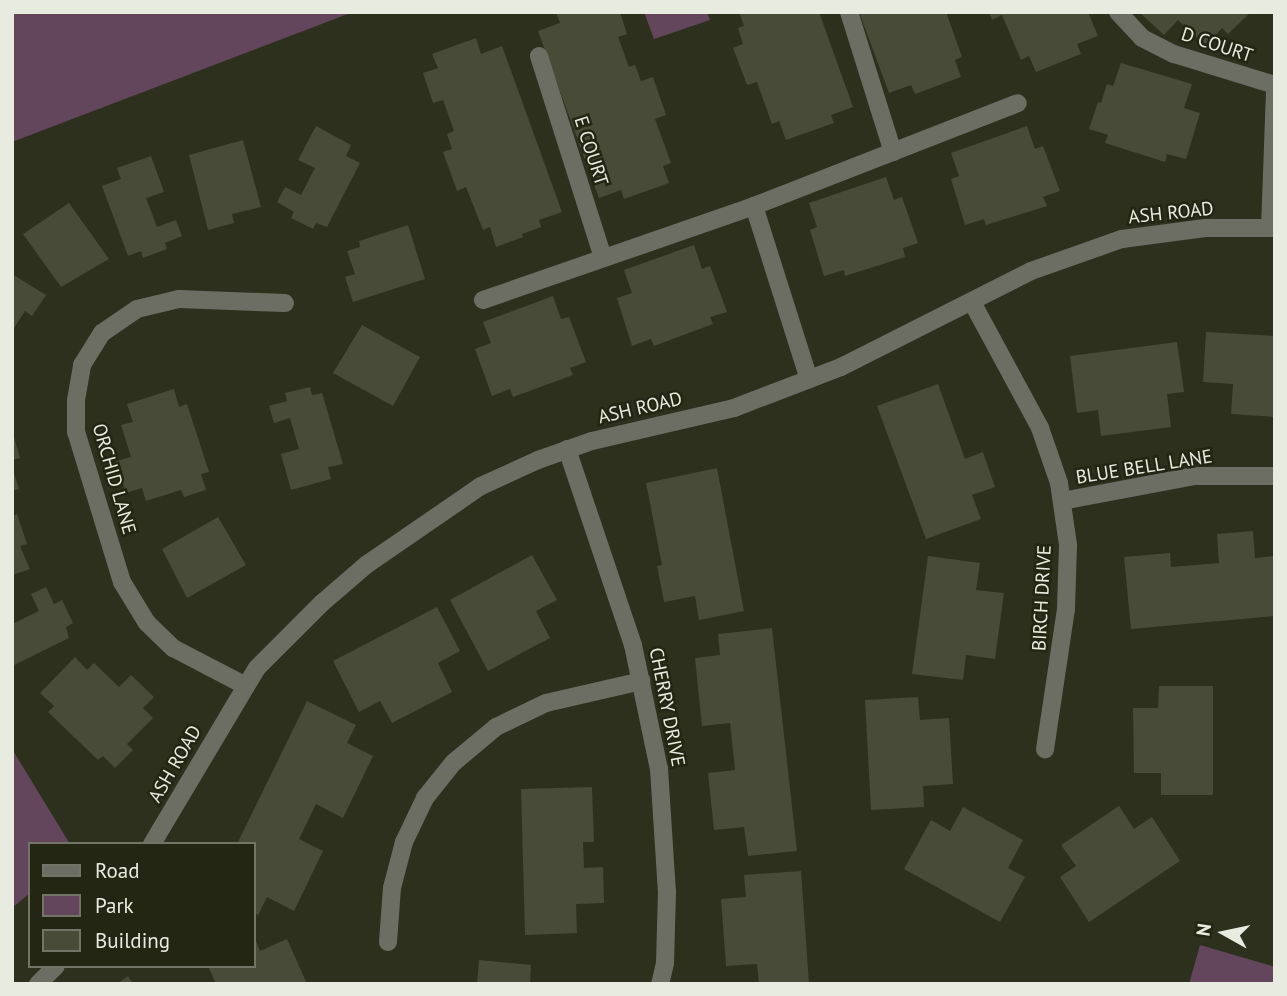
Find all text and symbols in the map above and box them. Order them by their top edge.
street label: D COURT [1178,23,1256,67]
street label: E COURT [569,113,613,189]
street label: ASH ROAD [1127,197,1215,229]
street label: ASH ROAD [596,387,684,429]
street label: ORCHID LANE [87,421,141,537]
street label: BLUE BELL LANE [1074,445,1214,489]
street label: BIRCH DRIVE [1028,544,1056,652]
street label: CHERRY DRIVE [644,645,690,769]
street label: ASH ROAD [144,721,206,807]
legend [28,842,256,968]
text: Road [95,857,139,884]
text: Park [95,892,134,919]
north arrow [1189,898,1259,968]
text: N [1190,922,1216,938]
text: Building [95,927,170,954]

